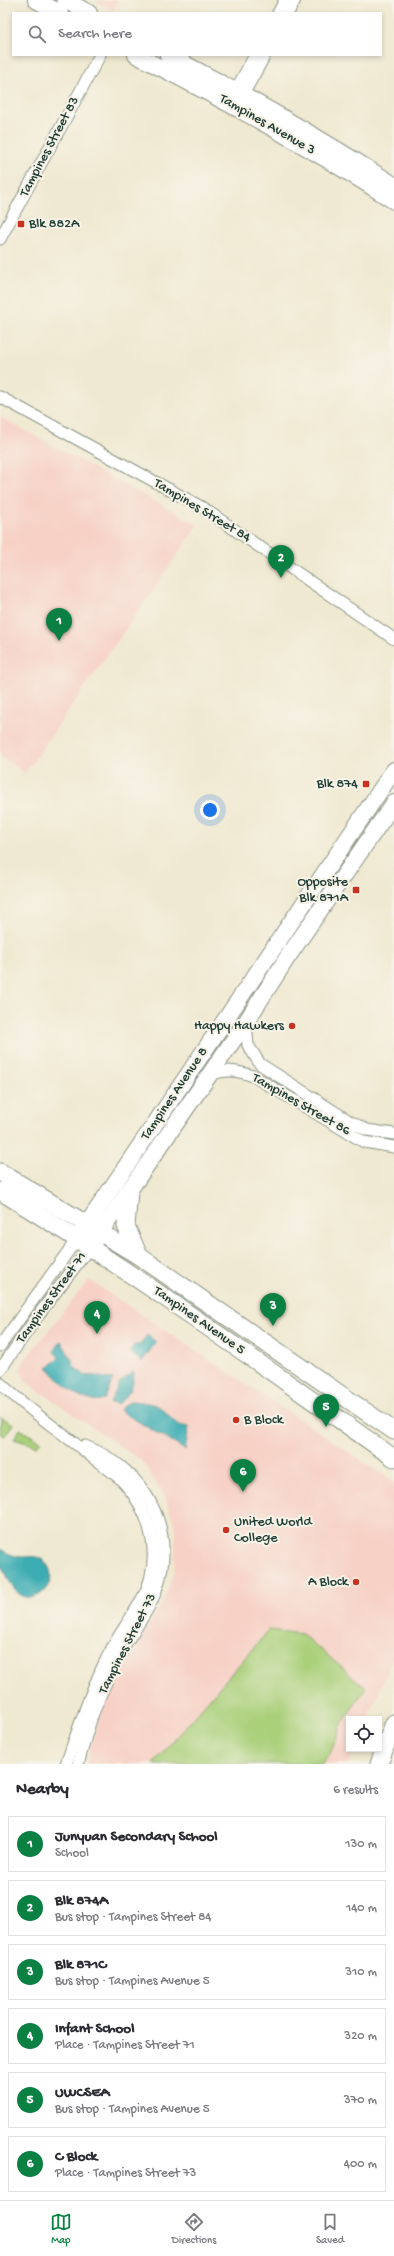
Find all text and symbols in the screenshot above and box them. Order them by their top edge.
search box [12,12,382,56]
icon: search [26,23,48,45]
text: Search here [58,25,132,43]
street label: Tampines Avenue 3 [215,90,318,159]
street label: Tampines Street 83 [16,94,84,201]
place label: Blk 882A [28,216,80,233]
marker: Blk 882A [16,219,26,229]
street label: Tampines Street 84 [149,475,254,547]
pin: 2 [268,545,294,578]
pin: 1 [46,608,72,641]
place label: Blk 874 [316,776,358,793]
marker: Blk 874 [361,779,371,789]
your location [200,800,220,820]
place label: Opposite Blk 871A [297,874,349,907]
marker: Opposite Blk 871A [351,885,361,895]
place label: Happy Hawkers [194,1018,285,1035]
marker: Happy Hawkers [287,1021,297,1031]
street label: Tampines Avenue 8 [137,1044,213,1145]
street label: Tampines Street 86 [248,1069,354,1141]
street label: Tampines Street 71 [13,1249,91,1348]
street label: Tampines Avenue 5 [149,1282,248,1359]
pin: 3 [260,1293,286,1326]
pin: 4 [84,1301,110,1334]
pin: 5 [313,1394,339,1427]
place label: B Block [243,1412,285,1429]
marker: B Block [231,1415,241,1425]
pin: 6 [230,1459,256,1492]
place label: United World College [234,1514,313,1547]
marker: United World College [221,1525,231,1535]
place label: A Block [308,1574,350,1591]
marker: A Block [351,1577,361,1587]
street label: Tampines Street 73 [95,1591,161,1698]
map controls [346,1716,382,1752]
button: locate [346,1716,382,1752]
text: Nearby [16,1780,69,1800]
text: 6 results [333,1783,378,1798]
text: Junyuan Secondary School [55,1828,218,1846]
text: 1 [27,1837,33,1852]
text: 130 m [345,1837,377,1852]
text: School [55,1846,89,1861]
text: Blk 874A [55,1892,108,1910]
text: 2 [27,1901,33,1916]
text: 140 m [346,1901,377,1916]
text: Bus stop · Tampines Street 84 [55,1910,212,1925]
text: Blk 871C [55,1956,106,1974]
text: 3 [27,1965,33,1980]
text: 310 m [345,1965,377,1980]
text: Bus stop · Tampines Avenue 5 [55,1974,210,1989]
text: Infant School [55,2020,134,2038]
text: 4 [27,2029,33,2044]
text: 320 m [344,2029,377,2044]
text: Place · Tampines Street 71 [55,2038,195,2053]
text: UWCSEA [55,2084,110,2102]
text: 5 [27,2093,33,2108]
text: 370 m [344,2093,377,2108]
text: Bus stop · Tampines Avenue 5 [55,2102,210,2117]
text: C Block [55,2148,97,2166]
text: 6 [27,2157,33,2172]
text: 400 m [344,2157,377,2172]
text: Place · Tampines Street 73 [55,2166,196,2181]
tab: Map [50,2211,72,2247]
tab: Directions [172,2211,216,2247]
tab: Saved [316,2211,344,2247]

